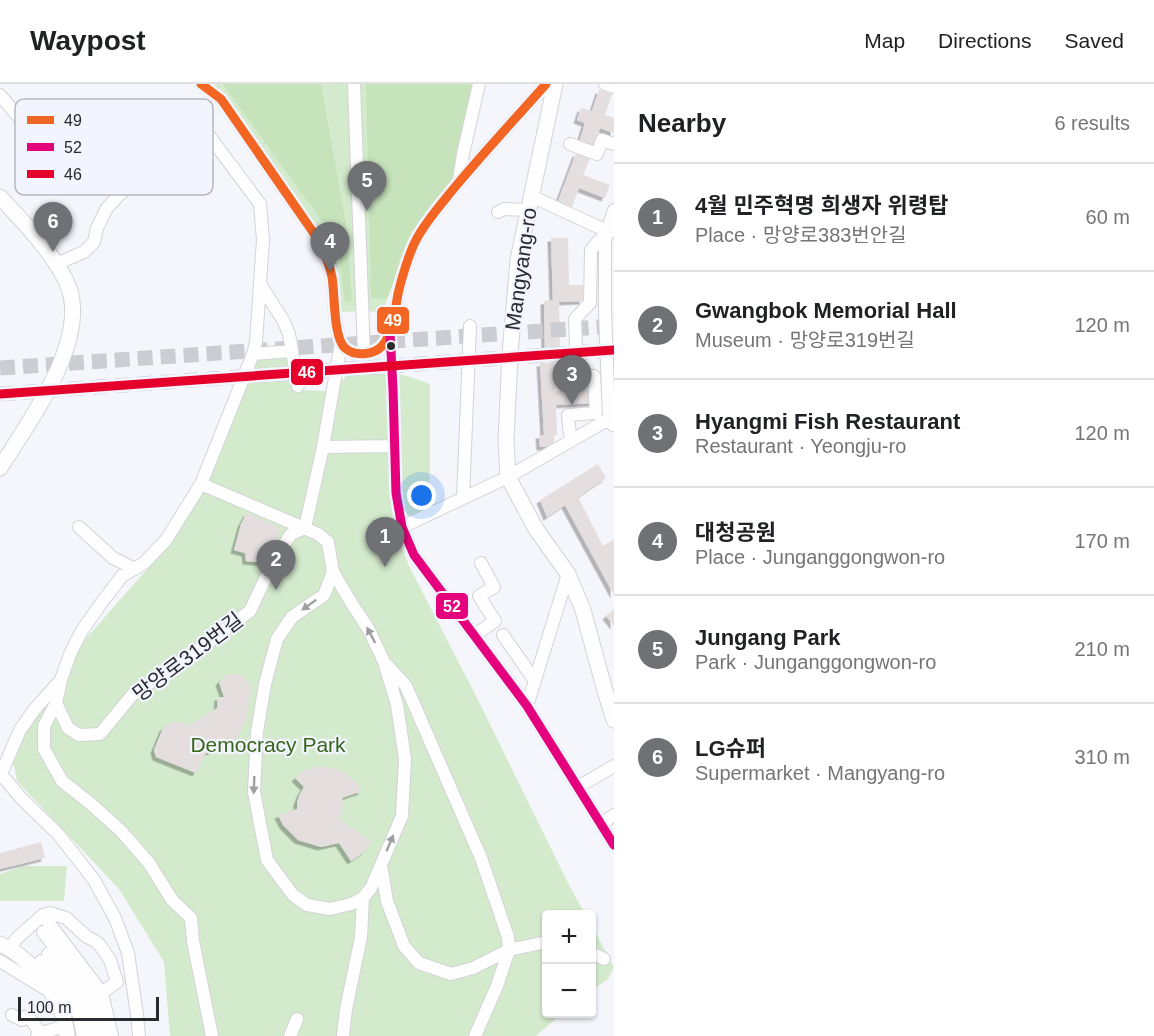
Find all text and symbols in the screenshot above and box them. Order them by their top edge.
text: Waypost [30,25,146,56]
text: Map [864,29,905,52]
text: Directions [938,29,1031,52]
text: Saved [1064,29,1124,52]
legend [15,99,213,195]
text: Nearby [638,108,726,138]
text: 49 [64,112,82,129]
text: 6 results [1054,112,1130,134]
text: 52 [64,139,82,156]
pin: 5 [348,162,386,211]
text: 46 [64,166,82,183]
text: 4월 민주혁명 희생자 위령탑 [695,193,948,218]
pin: 6 [34,202,72,252]
street label: Mangyang-ro [501,206,541,332]
text: 1 [652,206,663,228]
text: 60 m [1086,206,1130,228]
pin: 4 [310,222,350,272]
text: Place · 망양로383번안길 [695,224,907,246]
text: Gwangbok Memorial Hall [695,298,957,323]
line badge: 49 [376,306,410,335]
text: 49 [384,312,402,329]
text: 2 [652,314,663,336]
text: 120 m [1074,314,1130,336]
text: Museum · 망양로319번길 [695,329,915,351]
unlabelled marker [385,340,397,352]
pin: 3 [552,356,592,405]
line badge: 46 [290,358,324,386]
text: 46 [298,364,316,381]
text: Hyangmi Fish Restaurant [695,409,960,434]
text: 3 [652,422,663,444]
text: 120 m [1074,422,1130,444]
text: Restaurant · Yeongju-ro [695,435,906,457]
your location [407,481,436,510]
pin: 1 [366,518,404,567]
text: 대청공원 [695,520,776,545]
text: 4 [652,530,663,552]
text: 170 m [1074,530,1130,552]
pin: 2 [256,540,296,590]
text: Place · Junganggongwon-ro [695,546,945,568]
line badge: 52 [435,592,469,620]
text: 52 [443,598,461,615]
one-way arrow [301,599,317,610]
street label: 망양로319번길 [128,608,247,705]
text: Jungang Park [695,625,840,650]
one-way arrow [366,626,376,643]
text: 5 [652,638,663,660]
text: 210 m [1074,638,1130,660]
text: Park · Junganggongwon-ro [695,651,936,673]
park label: Democracy Park [190,733,346,756]
text: LG슈퍼 [695,736,766,761]
text: 6 [652,746,663,768]
text: 310 m [1074,746,1130,768]
text: Supermarket · Mangyang-ro [695,762,945,784]
one-way arrow [250,775,259,794]
one-way arrow [386,834,396,852]
map controls [542,910,596,1018]
button: + [542,910,596,964]
button: − [542,964,596,1018]
scale bar [18,994,159,1022]
text: 100 m [27,999,71,1016]

